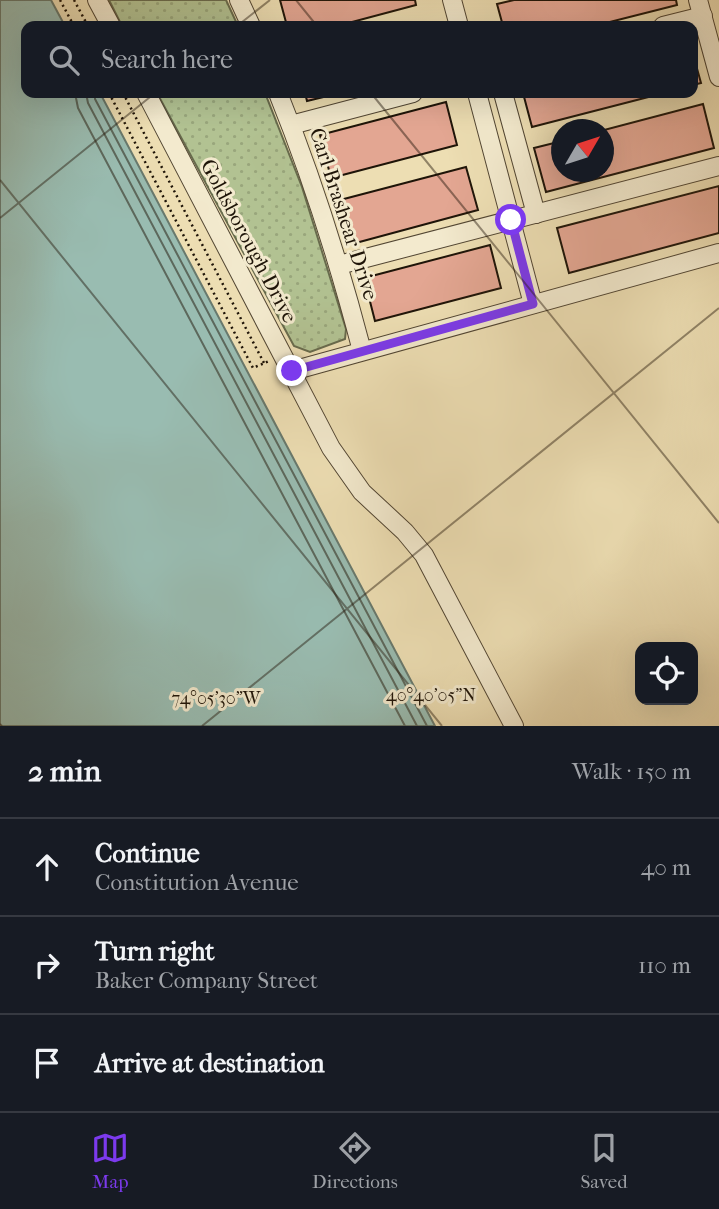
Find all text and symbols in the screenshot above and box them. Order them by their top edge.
search box [21,21,698,98]
icon: search [45,41,83,79]
text: Search here [101,44,233,75]
north arrow [551,119,614,182]
street label: Carl Brashear Drive [305,125,383,303]
street label: Goldsborough Drive [196,155,302,327]
route start [495,204,526,235]
route end [276,355,307,386]
map controls [635,642,698,705]
button: locate [635,642,698,705]
text: 40°40'05"N [386,685,476,706]
text: 74°05'30"W [172,688,262,709]
text: 2 min [28,754,101,789]
text: Walk · 150 m [572,758,691,785]
text: Continue [95,838,200,869]
icon: ahead [28,848,66,886]
text: 40 m [641,854,691,881]
text: Constitution Avenue [95,869,299,896]
text: Turn right [95,936,215,967]
icon: right [28,946,66,984]
text: 110 m [638,952,691,979]
text: Baker Company Street [95,967,318,994]
icon: arrive [28,1044,66,1082]
text: Arrive at destination [95,1048,325,1079]
tab: Map [91,1129,129,1193]
tab: Directions [312,1129,398,1193]
tab: Saved [580,1129,628,1193]

